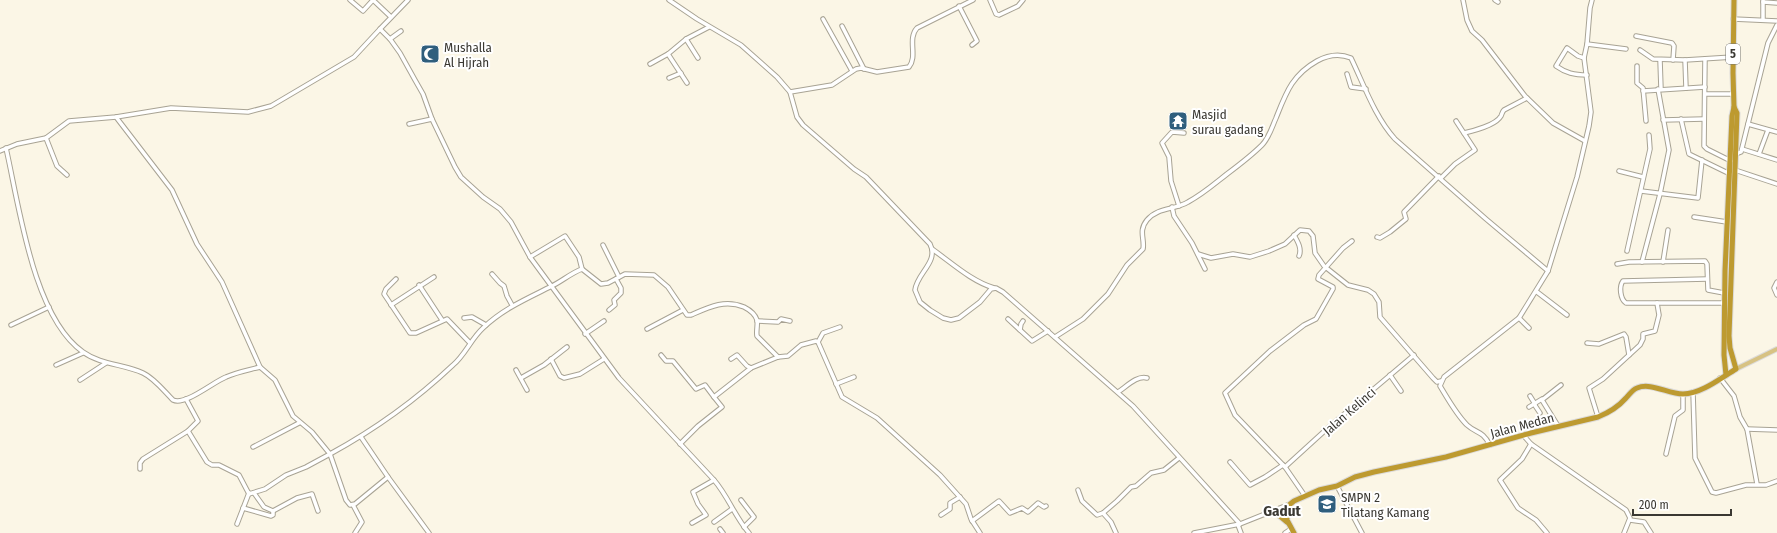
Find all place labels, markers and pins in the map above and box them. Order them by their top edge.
place label: Mushalla Al Hijrah [444,40,492,70]
mosque icon: Mushalla Al Hijrah [419,43,441,65]
place label: Masjid surau gadang [1192,107,1264,137]
temple icon: Masjid surau gadang [1167,110,1189,132]
place label: SMPN 2 Tilatang Kamang [1341,490,1430,520]
school or university icon: SMPN 2 Tilatang Kamang [1316,493,1338,515]

